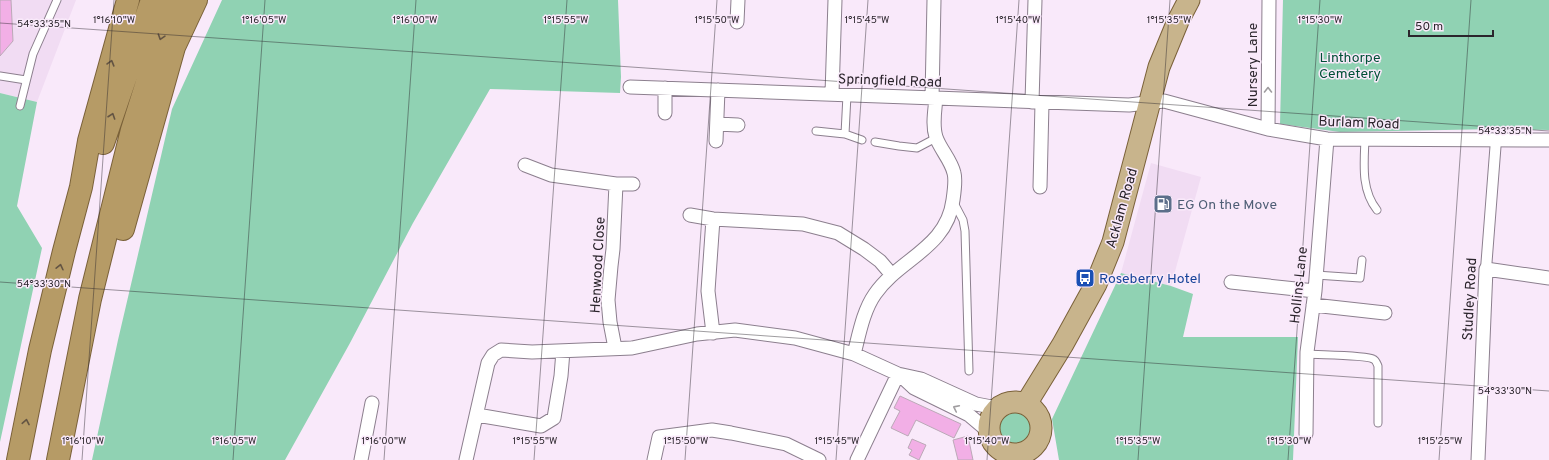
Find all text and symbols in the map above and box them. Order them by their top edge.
scale bar [1409,12,1493,38]
text: 1°16'10"W [93,14,135,27]
text: 1°16'05"W [242,14,286,27]
text: 1°16'00"W [393,14,437,27]
text: 1°15'55"W [544,14,588,27]
text: 1°15'50"W [695,14,739,27]
text: 1°15'45"W [845,14,889,27]
text: 1°15'40"W [996,14,1040,27]
text: 1°15'35"W [1147,14,1191,27]
text: 1°15'30"W [1298,14,1342,27]
text: 54°33'35"N [17,18,71,31]
text: 50 m [1415,19,1443,35]
street label: Nursery Lane [1245,23,1262,107]
one-way arrow [157,33,166,40]
park label: Linthorpe Cemetery [1319,50,1381,83]
one-way arrow [106,60,114,66]
street label: Springfield Road [838,71,942,92]
one-way arrow [1264,87,1272,93]
one-way arrow [107,112,116,119]
street label: Burlam Road [1318,114,1400,133]
text: 54°33'35"N [1478,125,1532,138]
street label: Acklam Road [1103,166,1142,250]
fuel station icon: EG On the Move [1152,193,1174,215]
place label: EG On the Move [1177,197,1277,214]
street label: Henwood Close [587,216,610,314]
street label: Hollins Lane [1287,246,1312,324]
street label: Studley Road [1460,257,1481,341]
one-way arrow [55,264,63,271]
bus stop icon: Roseberry Hotel [1074,267,1096,289]
place label: Roseberry Hotel [1099,271,1201,288]
text: 54°33'30"N [17,278,71,291]
text: 54°33'30"N [1478,385,1532,398]
one-way arrow [953,406,961,413]
one-way arrow [21,419,29,425]
text: 1°16'10"W [62,435,104,448]
text: 1°16'05"W [212,435,256,448]
text: 1°16'00"W [362,435,406,448]
text: 1°15'55"W [513,435,557,448]
text: 1°15'50"W [664,435,708,448]
text: 1°15'45"W [815,435,859,448]
text: 1°15'40"W [965,435,1009,448]
text: 1°15'35"W [1116,435,1160,448]
text: 1°15'30"W [1267,435,1311,448]
text: 1°15'25"W [1418,435,1462,448]

